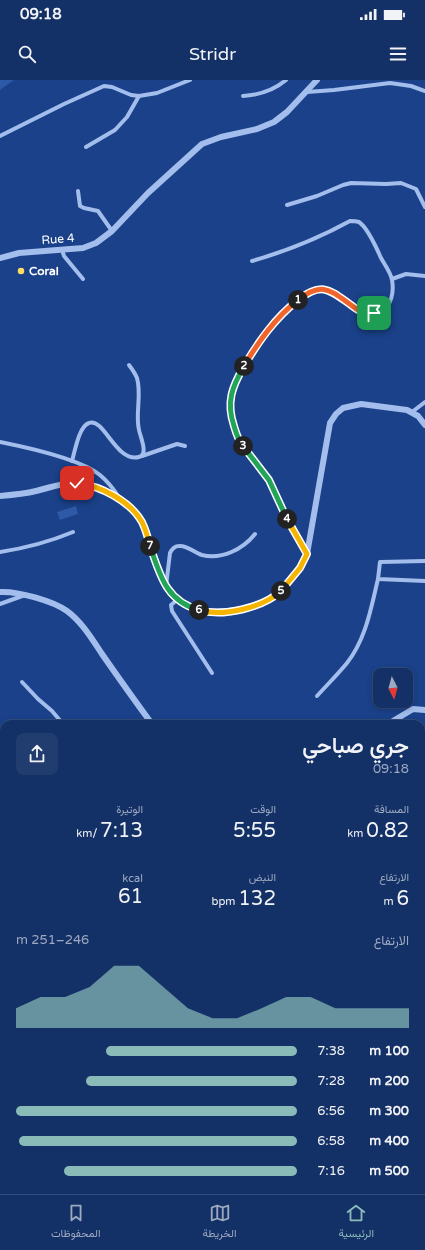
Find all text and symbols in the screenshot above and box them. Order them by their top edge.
text: 09:18 [20,5,62,23]
icon: search [16,43,38,65]
text: Stridr [189,43,236,65]
icon: menu [387,43,409,65]
street label: Rue 4 [41,231,76,247]
place label: Coral [29,264,59,278]
marker: Coral [16,266,26,276]
pin: 1 [288,290,308,310]
text: 1 [295,293,301,306]
pin [357,296,391,330]
icon: arrive [363,302,385,324]
pin: 2 [234,356,254,376]
text: 2 [241,359,247,372]
pin: 3 [233,436,253,456]
text: 3 [240,439,246,452]
pin [60,466,94,500]
icon: check [66,472,88,494]
pin: 4 [277,509,297,529]
text: 4 [284,512,290,525]
pin: 7 [140,536,160,556]
text: 7 [147,539,153,552]
pin: 5 [271,581,291,601]
text: 5 [278,584,284,597]
pin: 6 [189,600,209,620]
text: 6 [196,603,202,616]
north arrow [373,668,413,708]
map controls [373,668,413,708]
button: share [16,733,58,775]
text: جري صباحي [302,733,409,759]
text: 09:18 [373,761,409,777]
text: الوتيرة [116,803,143,816]
text: الوقت [250,803,276,816]
text: المسافة [374,803,409,816]
text: 7:13 [100,819,143,843]
text: 5:55 [233,819,276,843]
text: 0.82 [366,819,409,843]
text: /km [76,827,100,840]
text: km [347,827,366,840]
text: النبض [249,871,276,884]
text: الارتفاع [379,871,409,884]
text: kcal [122,872,143,885]
text: 61 [118,885,143,909]
text: 132 [238,887,276,911]
text: 6 [396,887,409,911]
text: bpm [211,895,238,908]
text: m [383,895,396,908]
text: 246–251 m [16,932,89,948]
text: الارتفاع [374,933,409,949]
text: 7:38 [317,1043,345,1059]
text: 100 m [369,1043,409,1059]
text: 7:28 [317,1073,345,1089]
text: 200 m [369,1073,409,1089]
text: 6:56 [317,1103,345,1119]
text: 300 m [369,1103,409,1119]
text: 6:58 [317,1133,345,1149]
text: 400 m [369,1133,409,1149]
text: 7:16 [317,1163,345,1179]
text: 500 m [369,1163,409,1179]
tab: المحفوظات [51,1202,101,1243]
tab: الخريطة [203,1202,237,1243]
tab: الرئيسية [338,1202,374,1243]

